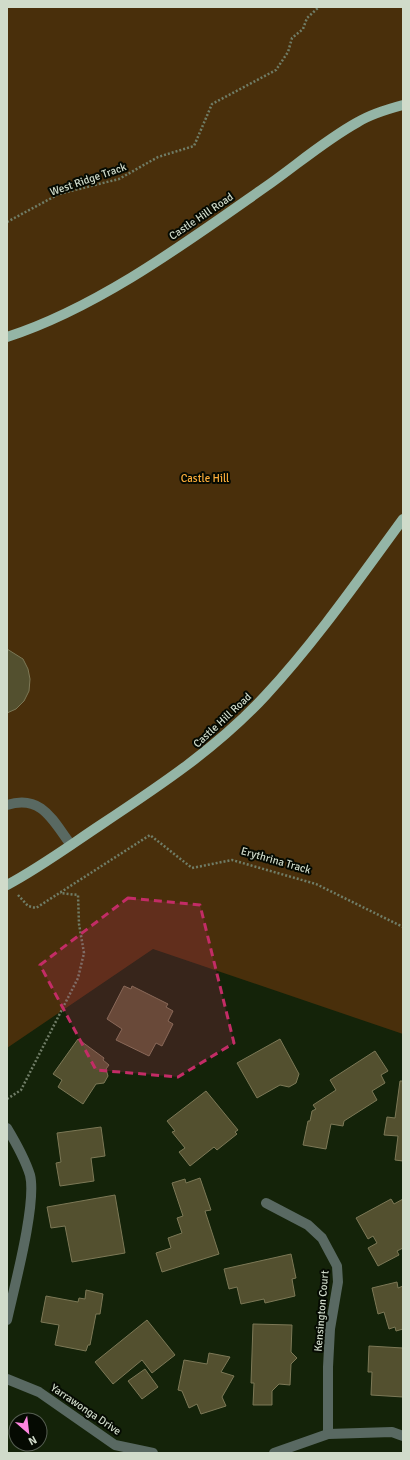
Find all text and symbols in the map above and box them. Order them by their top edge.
street label: West Ridge Track [48,160,128,199]
street label: Castle Hill Road [167,190,236,243]
park label: Castle Hill [181,472,229,485]
street label: Castle Hill Road [191,690,254,751]
street label: Erythrina Track [239,844,313,877]
street label: Kensington Court [311,1270,332,1352]
street label: Yarrawonga Drive [48,1381,123,1438]
north arrow [8,1412,48,1452]
text: N [26,1433,39,1448]

